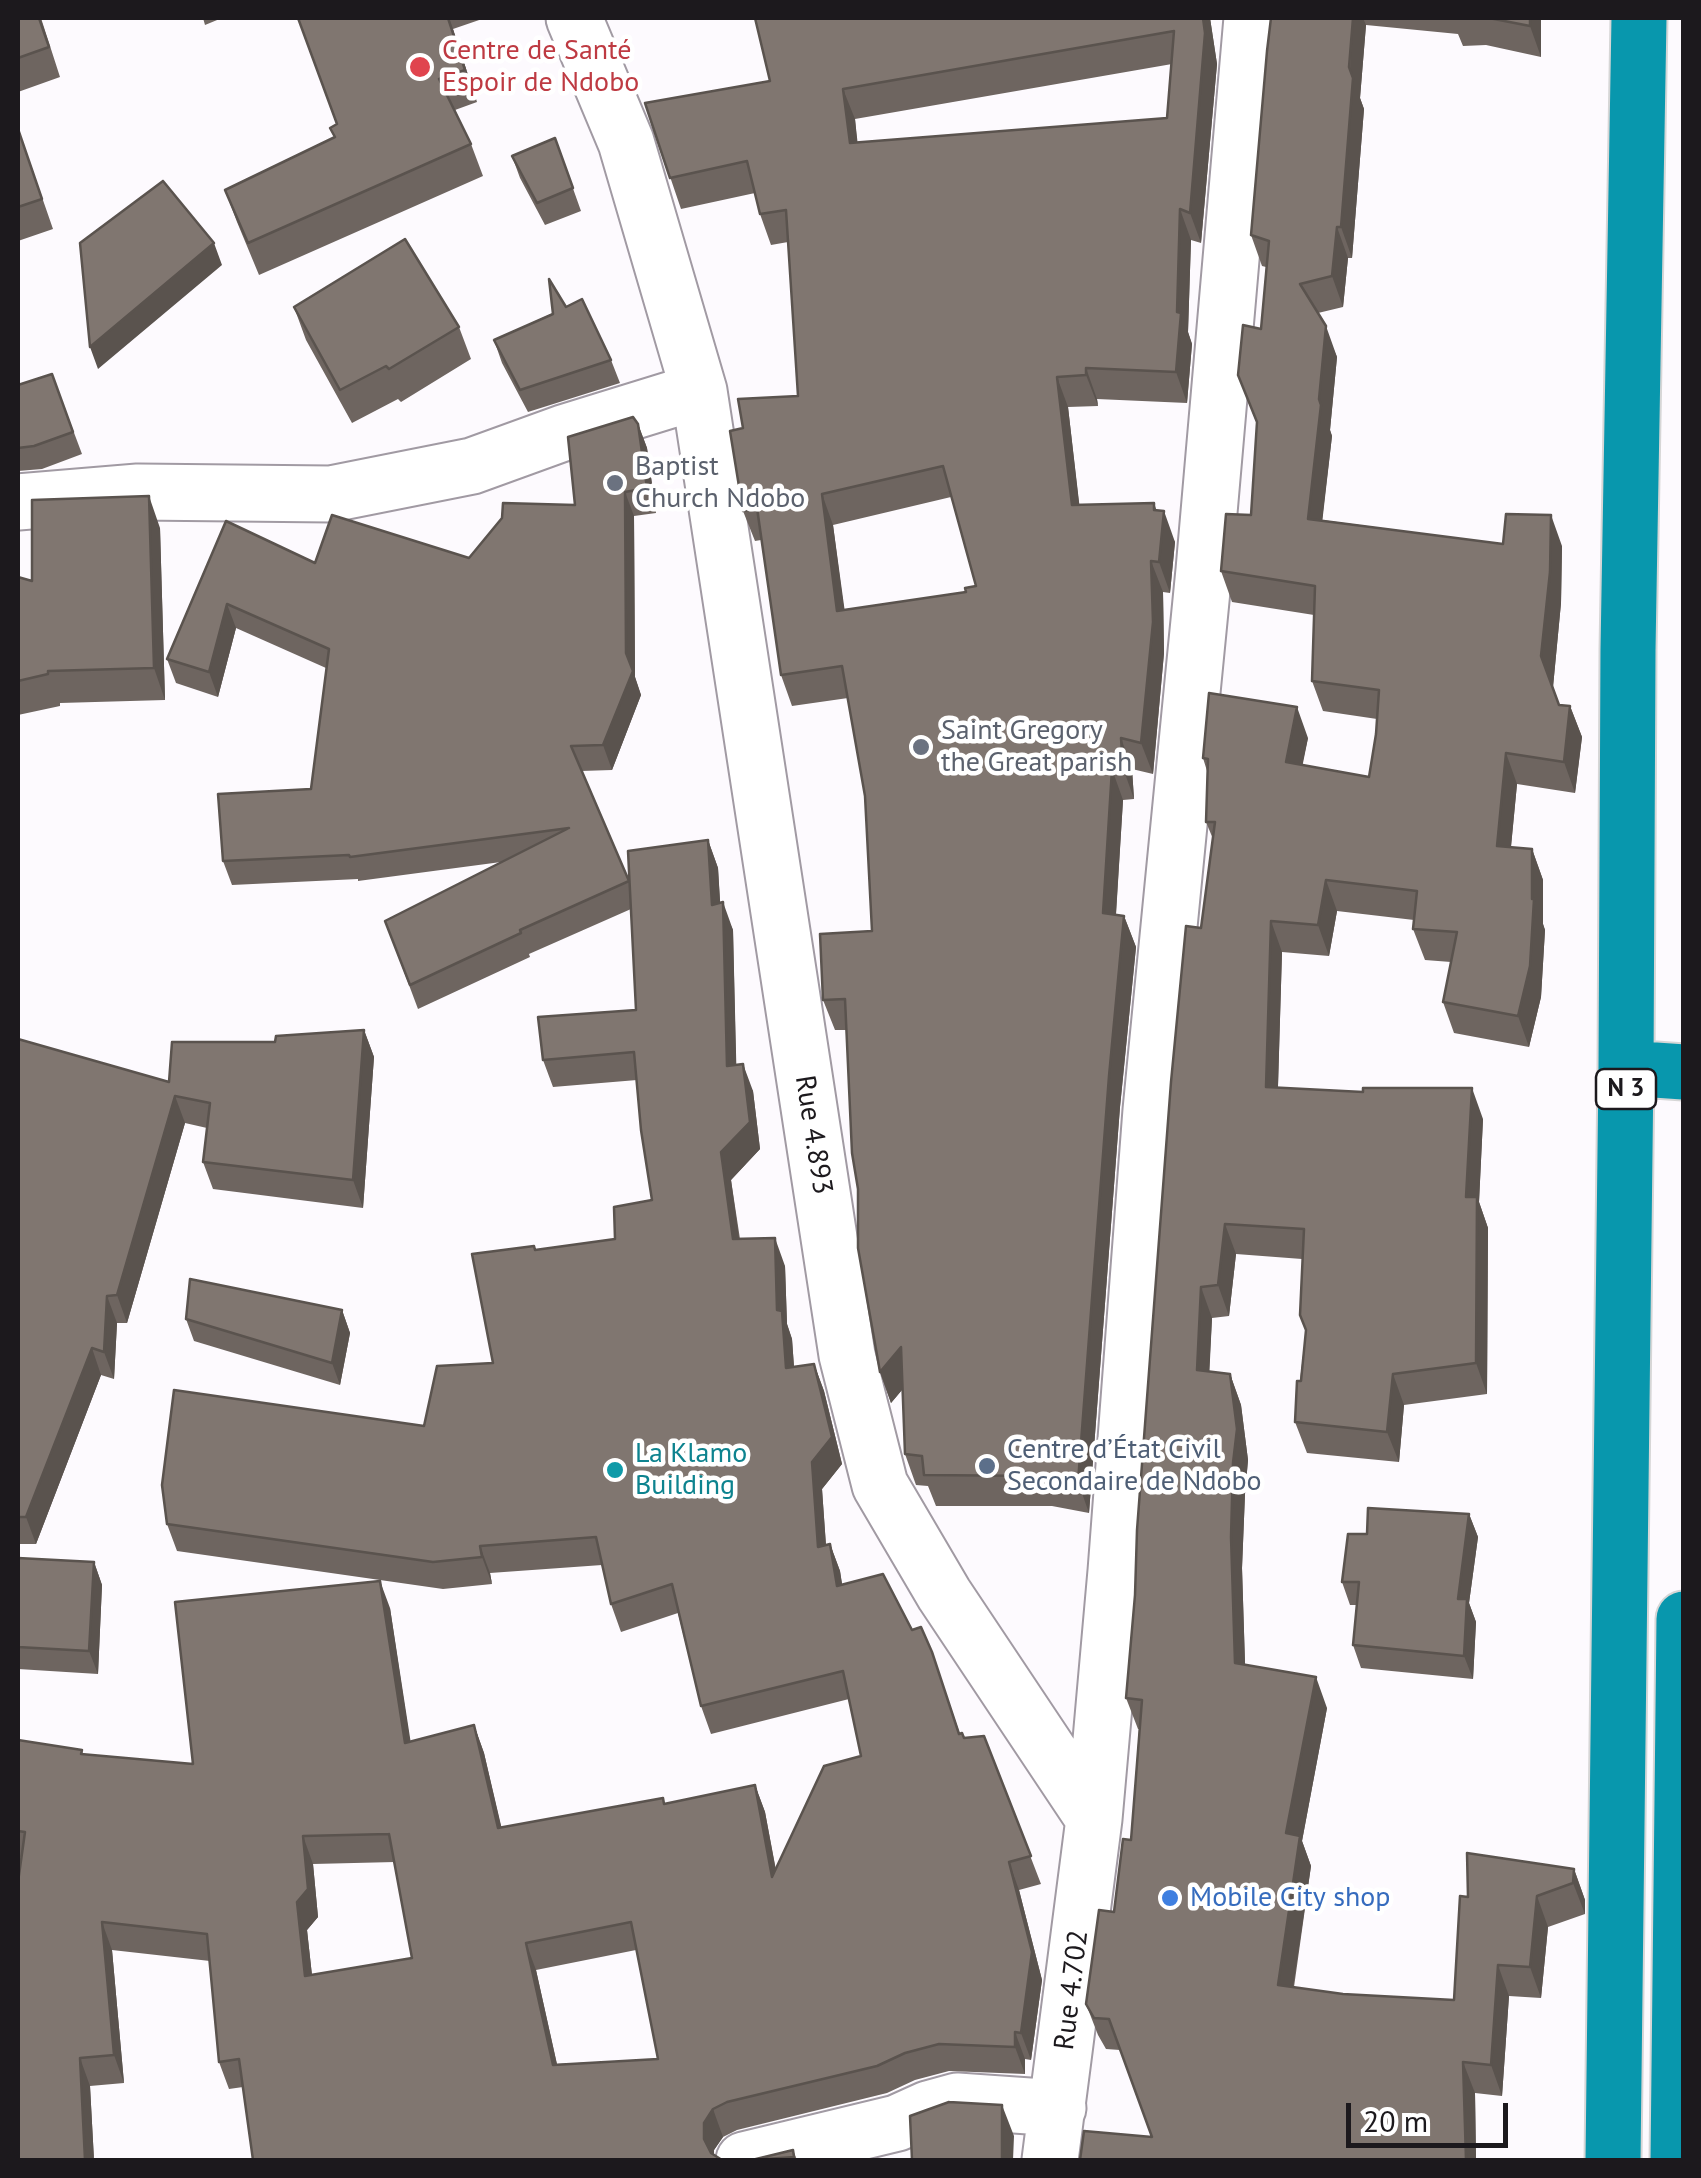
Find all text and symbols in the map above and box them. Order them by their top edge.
place label: Centre de Santé Espoir de Ndobo [442,34,639,100]
marker: Centre de Santé Espoir de Ndobo [407,54,433,80]
place label: Baptist Church Ndobo [635,450,805,516]
marker: Baptist Church Ndobo [604,472,626,494]
place label: Saint Gregory the Great parish [941,714,1132,780]
marker: Saint Gregory the Great parish [910,736,932,758]
road number: N 3 [1596,1069,1656,1109]
street label: Rue 4.893 [787,1073,839,1197]
place label: Centre d’État Civil Secondaire de Ndobo [1007,1433,1262,1499]
place label: La Klamo Building [635,1437,747,1503]
marker: Centre d’État Civil Secondaire de Ndobo [976,1455,998,1477]
marker: La Klamo Building [604,1459,626,1481]
place label: Mobile City shop [1190,1881,1390,1915]
marker: Mobile City shop [1159,1887,1181,1909]
street label: Rue 4.702 [1048,1928,1096,2052]
scale bar [1351,2083,1514,2145]
text: 20 m [1363,2101,1428,2140]

